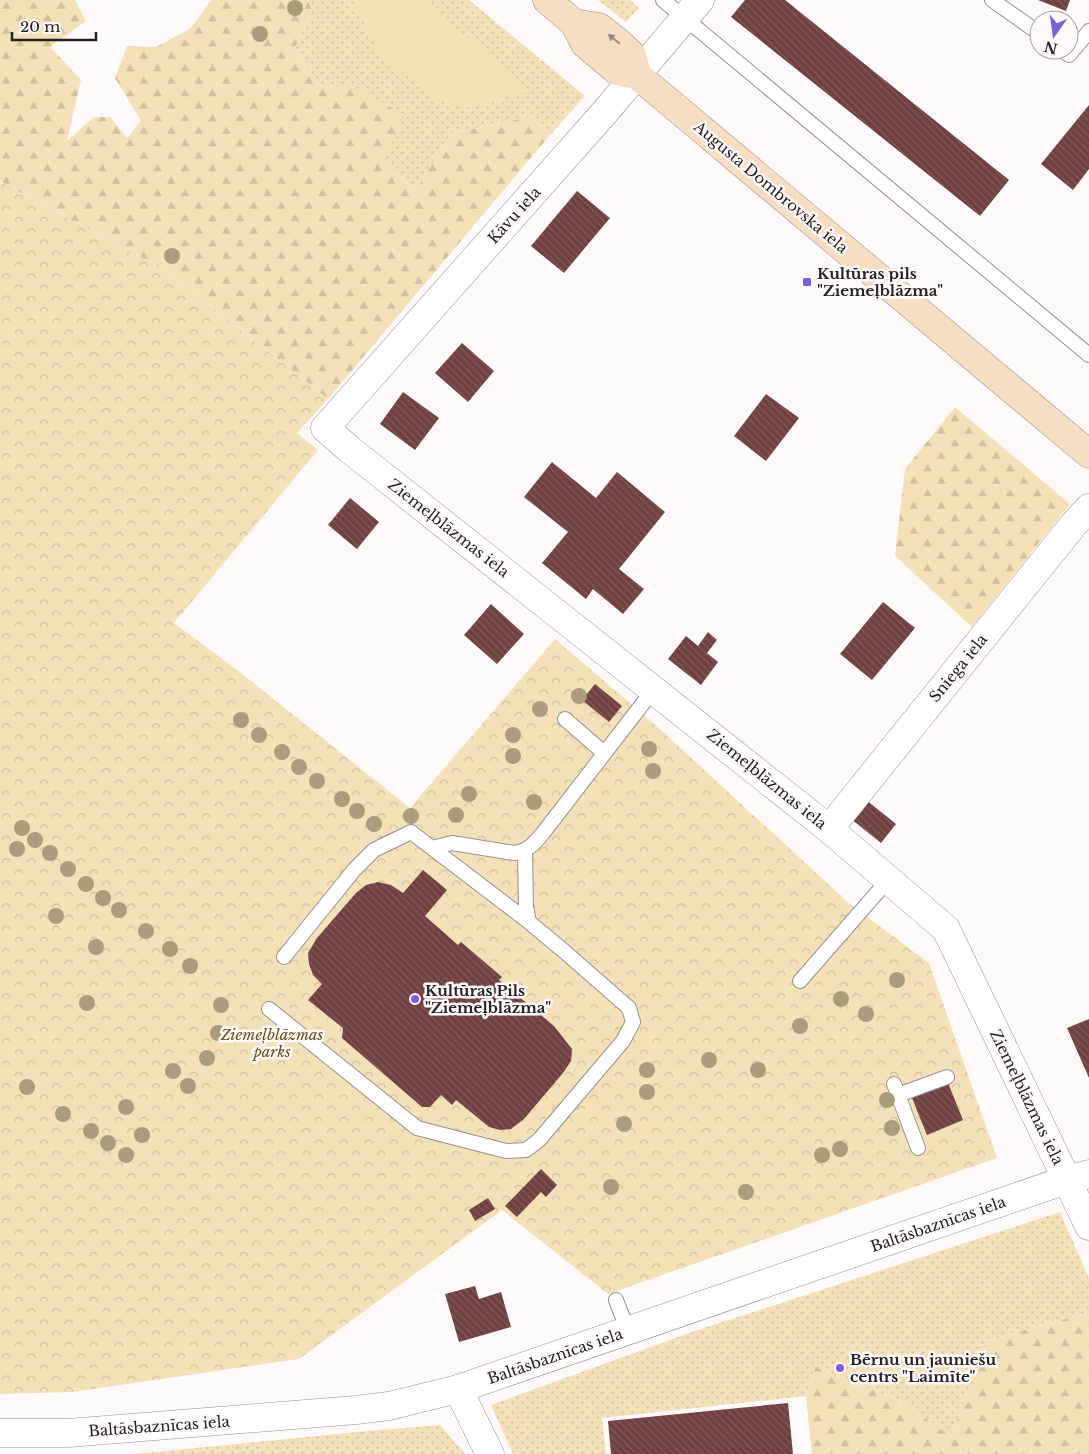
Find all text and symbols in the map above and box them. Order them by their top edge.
scale bar [12,10,96,42]
north arrow [1029,10,1079,60]
text: 20 m [20,17,60,36]
one-way arrow [608,34,621,45]
text: N [1042,37,1059,58]
street label: Augusta Dombrovska iela [689,116,852,257]
street label: Kāvu iela [483,182,545,247]
place label: Kultūras pils "Ziemeļblāzma" [817,264,943,300]
marker: Kultūras pils "Ziemeļblāzma" [801,276,813,288]
street label: Ziemeļblāzmas iela [385,475,514,582]
street label: Sniega iela [925,630,992,706]
street label: Ziemeļblāzmas iela [703,725,831,834]
place label: Kultūras Pils "Ziemeļblāzma" [425,981,551,1017]
marker: Kultūras Pils "Ziemeļblāzma" [409,993,421,1005]
park label: Ziemeļblāzmas parks [220,1025,324,1061]
street label: Ziemeļblāzmas iela [986,1026,1068,1169]
street label: Baltāsbaznīcas iela [868,1192,1009,1256]
street label: Baltāsbaznīcas iela [485,1324,626,1388]
place label: Bērnu un jauniešu centrs "Laimīte" [850,1350,997,1386]
marker: Bērnu un jauniešu centrs "Laimīte" [834,1362,846,1374]
street label: Baltāsbaznīcas iela [88,1412,231,1440]

